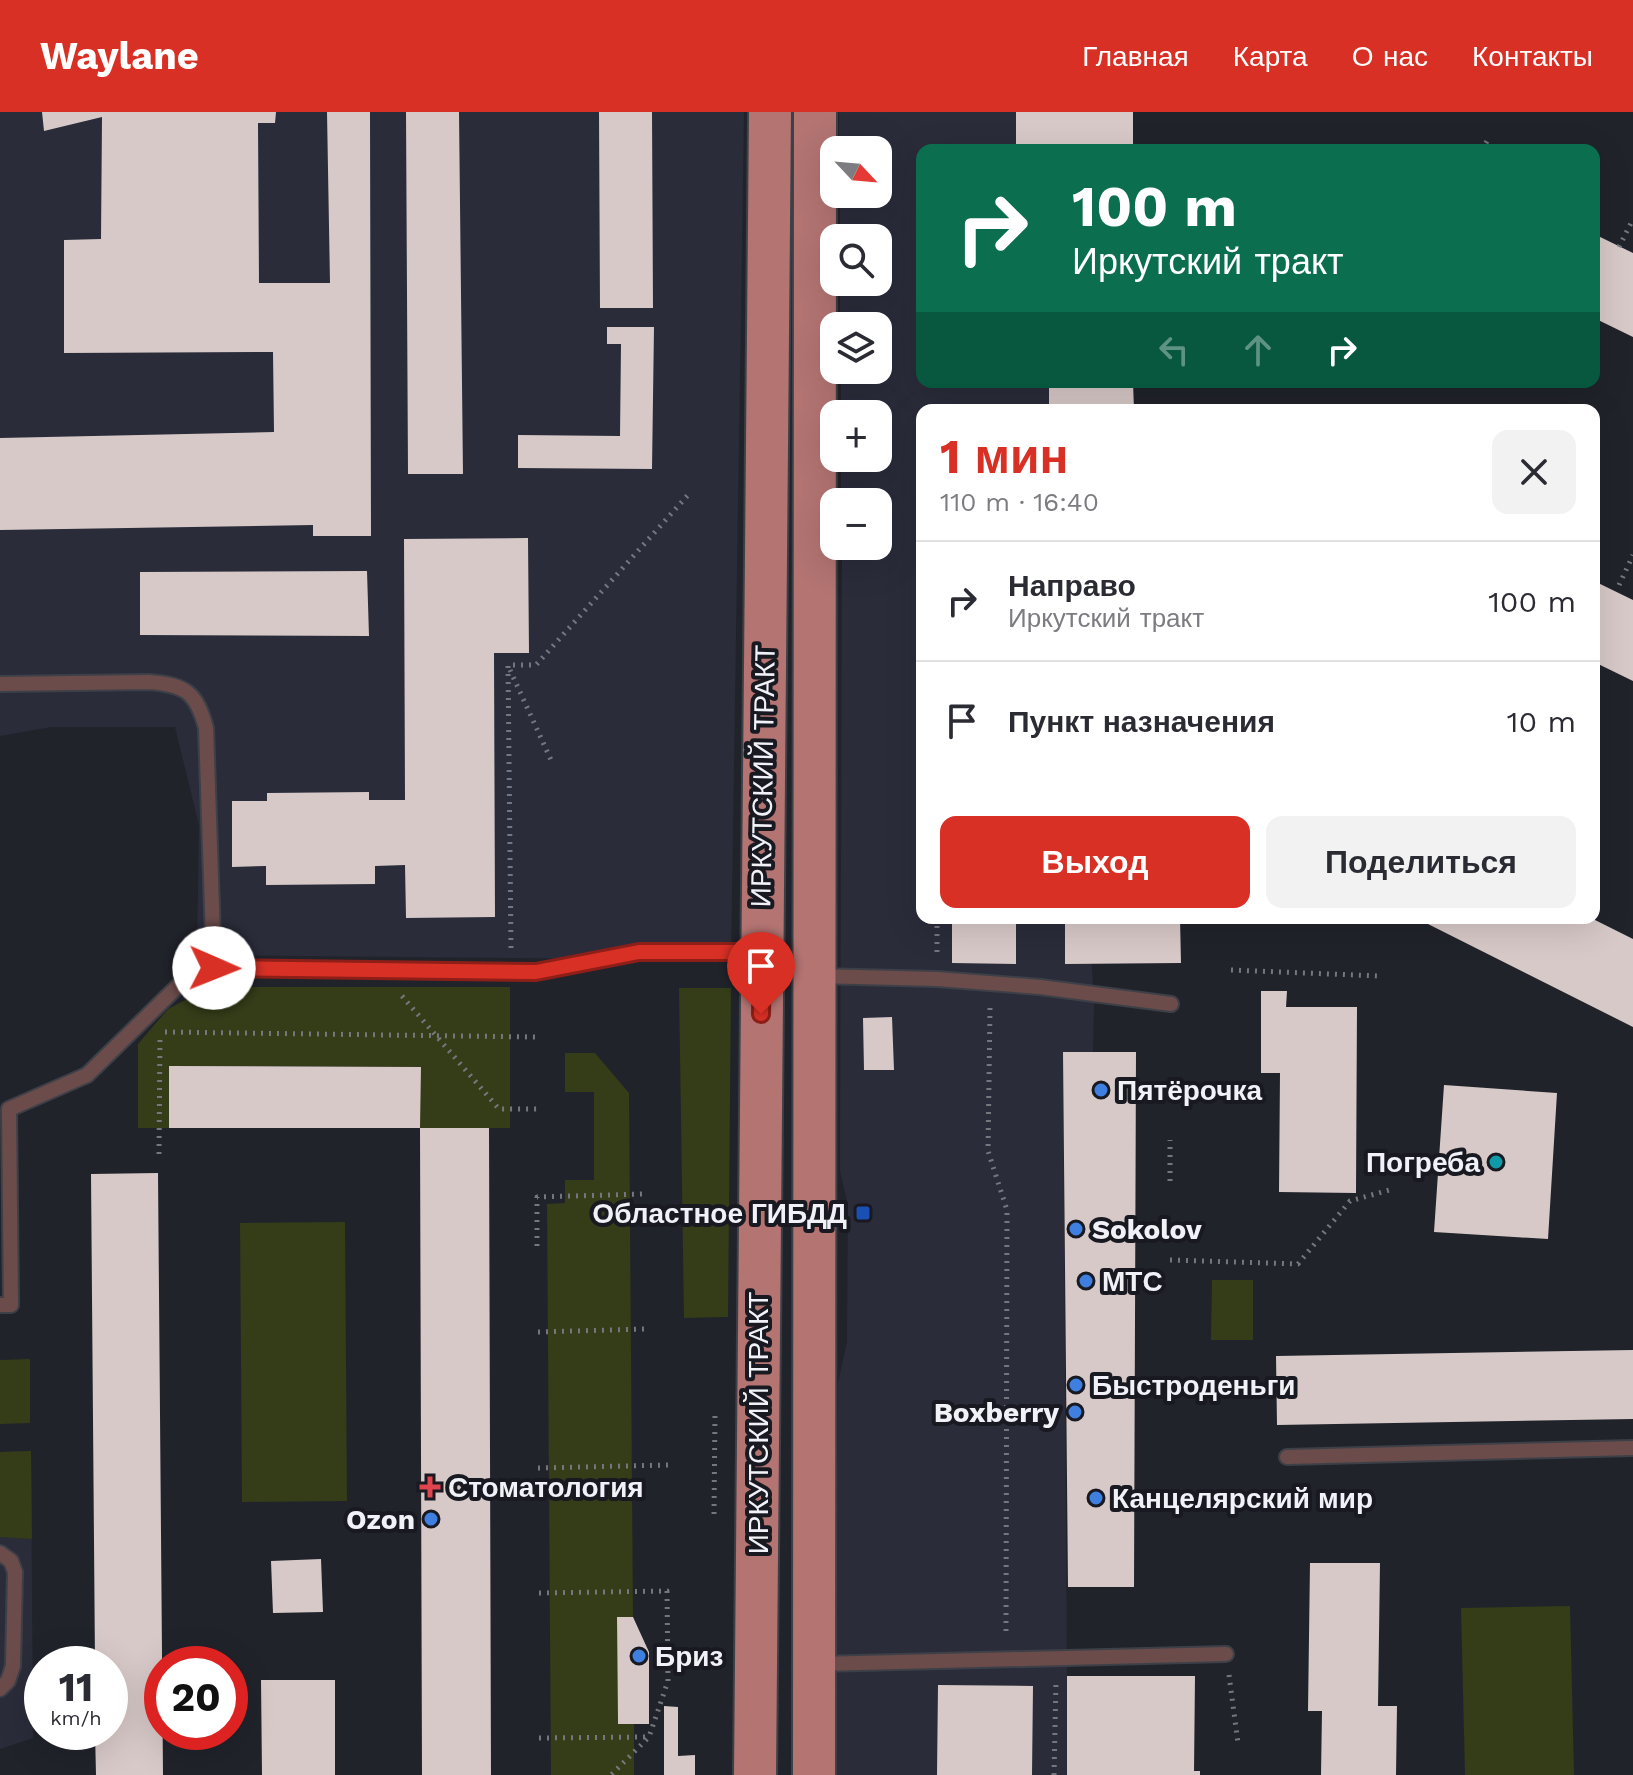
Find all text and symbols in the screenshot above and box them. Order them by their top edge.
text: Waylane [40,34,199,78]
text: Главная [1082,40,1189,73]
text: Карта [1233,40,1308,73]
text: О нас [1352,40,1428,73]
text: Контакты [1472,40,1593,73]
north arrow [820,136,892,208]
map controls [820,136,892,560]
text: 100 m [1072,174,1237,240]
icon: right [940,176,1044,280]
button: search [820,224,892,296]
text: Иркутский тракт [1072,241,1344,283]
button: layers [820,312,892,384]
icon: left [1152,328,1196,372]
icon: ahead [1236,328,1280,372]
icon: right [1320,328,1364,372]
button: + [820,400,892,472]
text: 1 мин [940,428,1068,485]
button: close [1492,430,1576,514]
text: 110 m · 16:40 [940,487,1099,517]
button: − [820,488,892,560]
text: Направо [1008,568,1136,603]
icon: right [940,579,984,623]
text: 100 m [1488,584,1576,619]
text: Иркутский тракт [1008,603,1204,633]
street label: ИРКУТСКИЙ ТРАКТ [744,644,782,908]
icon: arrive [940,699,984,743]
text: Пункт назначения [1008,704,1275,739]
text: 10 m [1507,704,1576,739]
button: Выход [940,816,1250,908]
button: Поделиться [1266,816,1576,908]
position arrow [172,926,256,1010]
pin [727,932,795,1014]
icon: arrive [739,944,783,988]
place label: Пятёрочка [1117,1074,1263,1107]
marker: Пятёрочка [1092,1081,1110,1099]
place label: Погреба [1366,1146,1480,1179]
marker: Погреба [1487,1153,1505,1171]
place label: Областное ГИБДД [592,1197,847,1230]
marker: Областное ГИБДД [854,1204,872,1222]
place label: Sokolov [1092,1213,1202,1246]
marker: Sokolov [1067,1220,1085,1238]
place label: МТС [1102,1265,1163,1298]
marker: МТС [1077,1272,1095,1290]
street label: ИРКУТСКИЙ ТРАКТ [742,1292,775,1554]
place label: Быстроденьги [1092,1369,1296,1402]
marker: Быстроденьги [1067,1376,1085,1394]
place label: Boxberry [934,1396,1059,1429]
marker: Boxberry [1066,1403,1084,1421]
place label: Стоматология [448,1471,644,1504]
marker: Стоматология [419,1476,441,1498]
place label: Канцелярский мир [1112,1482,1373,1515]
marker: Канцелярский мир [1087,1489,1105,1507]
place label: Ozon [346,1503,415,1536]
marker: Ozon [422,1510,440,1528]
place label: Бриз [655,1640,723,1673]
speed limit sign: 20 [144,1646,248,1750]
marker: Бриз [630,1647,648,1665]
text: 11 [59,1664,93,1711]
text: km/h [50,1706,102,1730]

